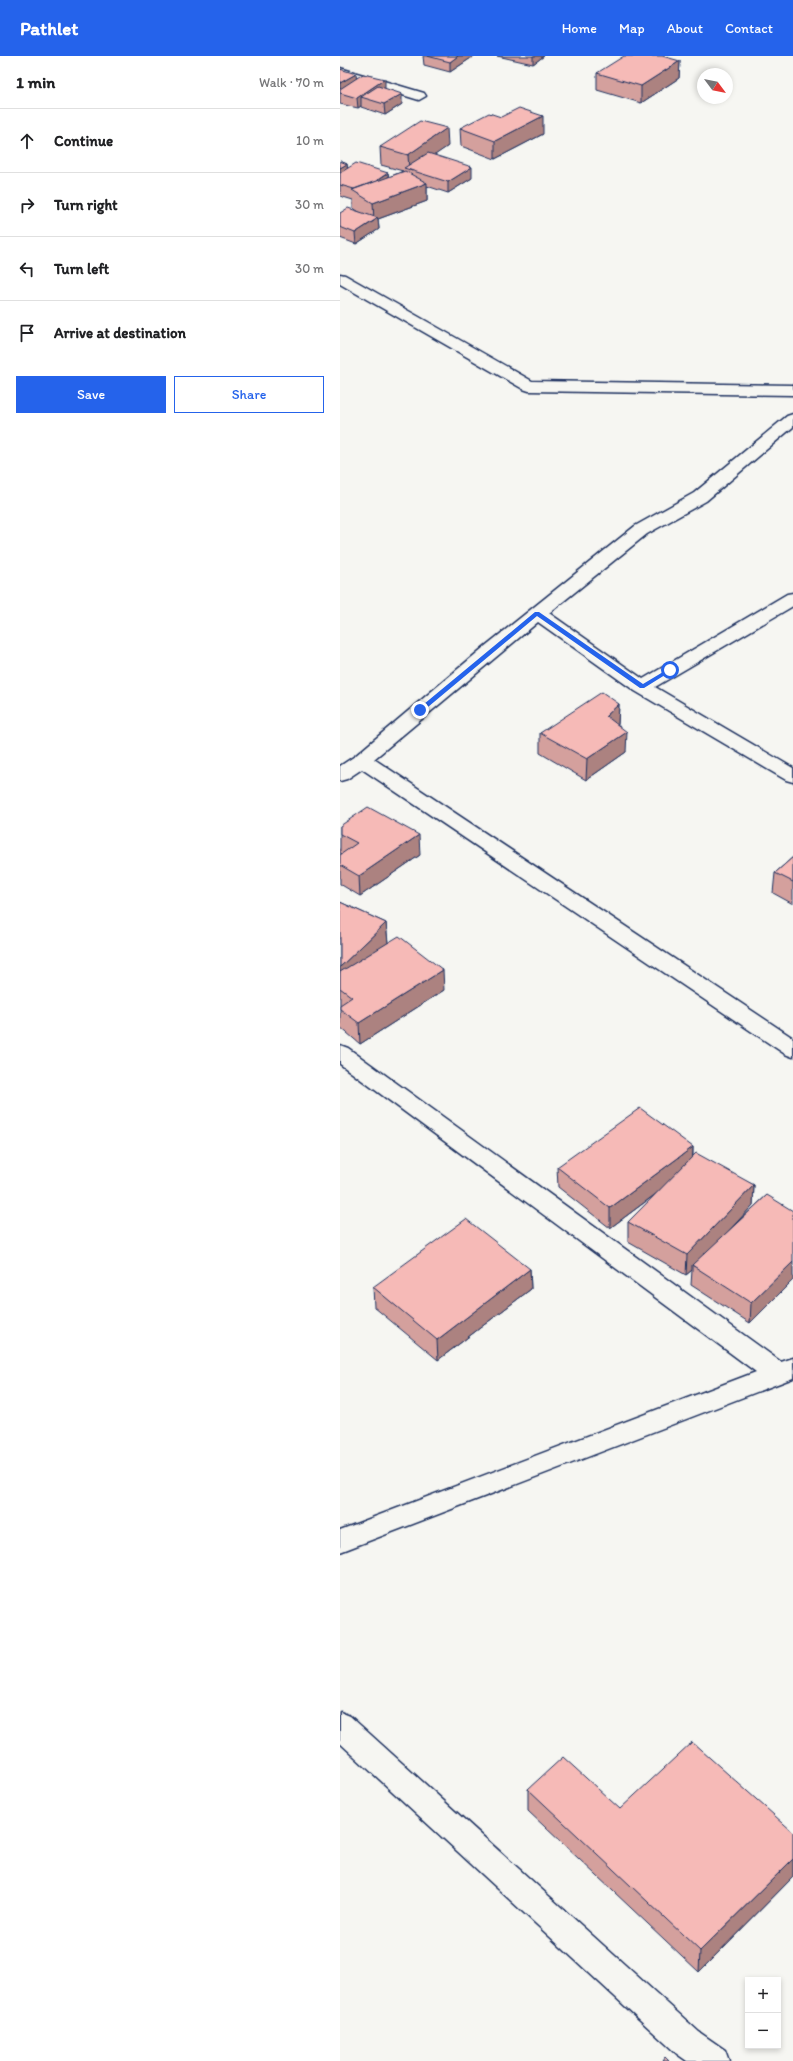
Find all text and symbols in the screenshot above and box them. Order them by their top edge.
text: Pathlet [20,17,78,40]
text: Home [562,20,597,37]
text: Map [619,20,645,37]
text: About [667,20,703,37]
text: Contact [725,20,773,37]
north arrow [697,68,733,104]
text: 1 min [16,72,55,92]
text: Walk · 70 m [259,75,324,90]
icon: ahead [16,130,38,152]
text: Continue [54,132,113,150]
text: 10 m [296,133,324,148]
icon: right [16,194,38,216]
text: Turn right [54,196,118,214]
text: 30 m [295,197,324,212]
icon: left [16,258,38,280]
text: Turn left [54,260,109,278]
text: 30 m [295,261,324,276]
icon: arrive [16,322,38,344]
text: Arrive at destination [54,324,186,342]
button: Save [16,376,166,413]
button: Share [174,376,324,413]
route start [661,661,679,679]
route end [411,701,429,719]
map controls [745,1977,781,2049]
button: + [745,1977,781,2013]
button: − [745,2013,781,2049]

